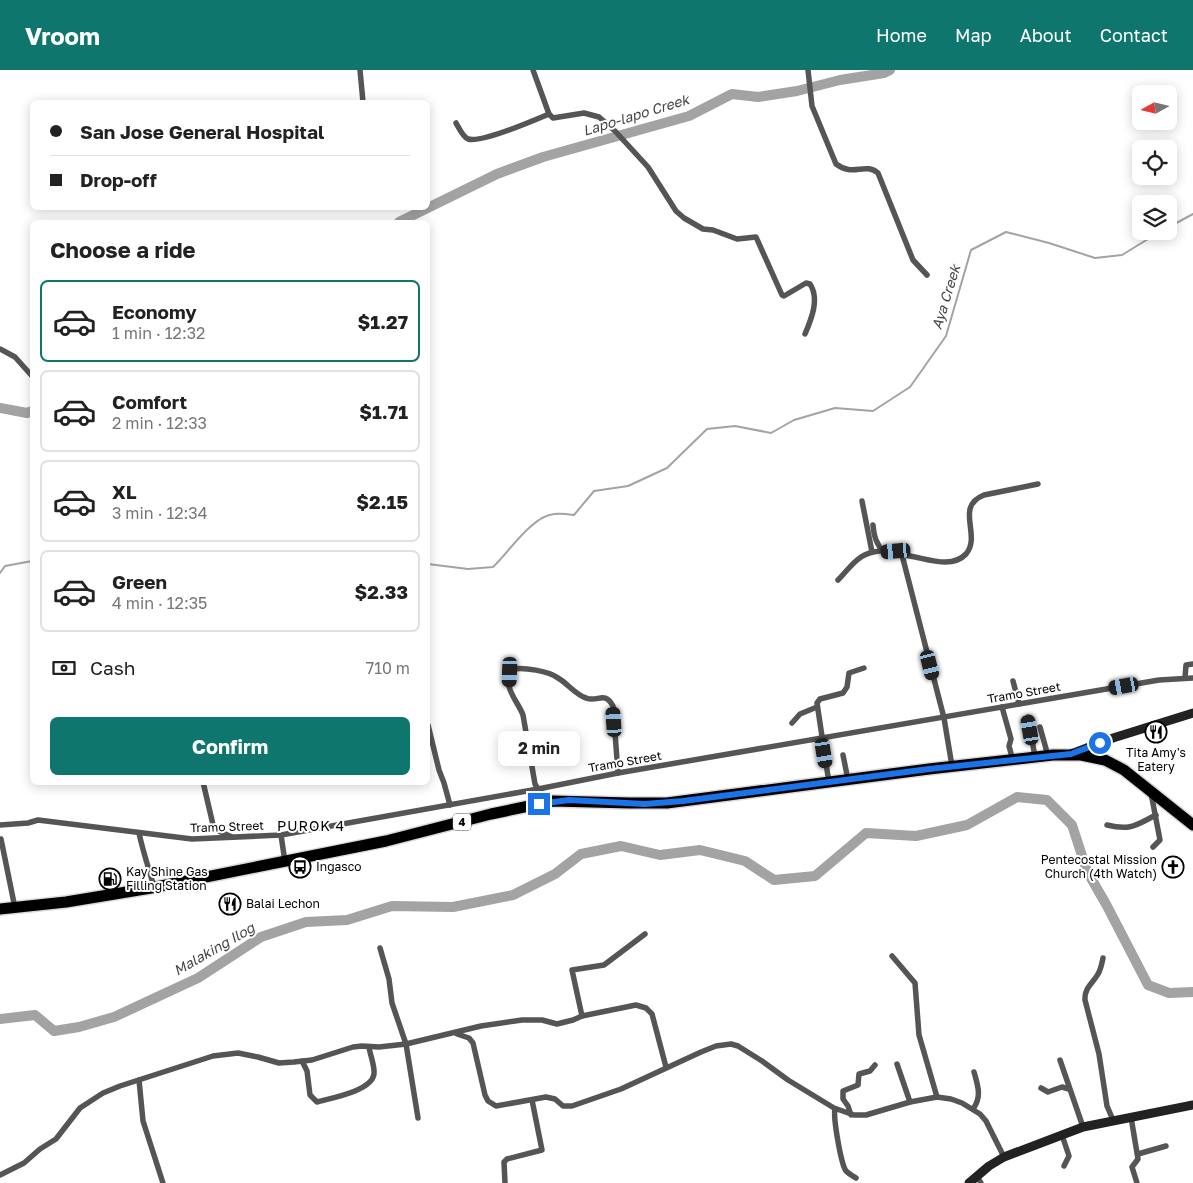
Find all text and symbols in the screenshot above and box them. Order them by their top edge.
text: Vroom [25,21,100,50]
text: Home [876,24,927,46]
text: Map [955,24,992,46]
text: About [1020,24,1072,46]
text: Contact [1100,24,1168,46]
north arrow [1132,85,1178,130]
map controls [1132,85,1177,240]
water label: Lapo-lapo Creek [581,90,693,139]
text: San Jose General Hospital [80,120,324,143]
button: locate [1132,140,1177,185]
text: Drop-off [80,168,157,191]
button: layers [1132,195,1177,240]
text: Choose a ride [50,236,196,263]
water label: Aya Creek [928,261,964,331]
icon: car [52,299,97,344]
text: Economy [112,300,197,323]
text: $1.27 [357,310,408,333]
text: 1 min · 12:32 [112,323,205,343]
icon: car [52,389,97,434]
text: Comfort [112,390,187,413]
text: $1.71 [359,400,408,423]
text: 2 min · 12:33 [112,413,207,433]
icon: car [52,479,97,524]
text: XL [112,480,137,503]
text: $2.15 [356,490,408,513]
text: 3 min · 12:34 [112,503,207,523]
car [880,542,911,560]
icon: car [52,569,97,614]
text: Green [112,570,167,593]
text: $2.33 [354,580,408,603]
text: 4 min · 12:35 [112,593,207,613]
car [919,649,940,681]
icon: cash [50,654,78,682]
text: Cash [90,656,135,679]
car [501,657,518,687]
text: 710 m [366,658,410,678]
car [1107,676,1140,696]
street label: Tramo Street [986,679,1062,706]
car [605,707,622,737]
car [1020,714,1039,746]
button: Confirm [50,717,410,775]
restaurant icon: Tita Amy's Eatery [1144,720,1168,744]
callout: 2 min [498,732,580,766]
route start [1089,732,1111,754]
car [814,737,833,769]
text: 2 min [518,738,560,758]
place label: Tita Amy's Eatery [1126,745,1186,774]
street label: Tramo Street [587,748,663,775]
route end [528,793,550,815]
road number: 4 [453,814,471,830]
district label: PUROK 4 [277,817,345,834]
street label: Tramo Street [190,818,264,835]
place label: Pentecostal Mission Church (4th Watch) [1041,852,1157,881]
bus stop icon: Ingasco [288,855,312,879]
church icon: Pentecostal Mission Church (4th Watch) [1161,855,1185,879]
place label: Ingasco [316,859,361,874]
place label: Kay Shine Gas Filling Station [126,864,208,893]
fuel station icon: Kay Shine Gas Filling Station [98,867,122,891]
restaurant icon: Balai Lechon [218,892,242,916]
place label: Balai Lechon [246,896,320,911]
water label: Malaking Ilog [170,918,258,979]

